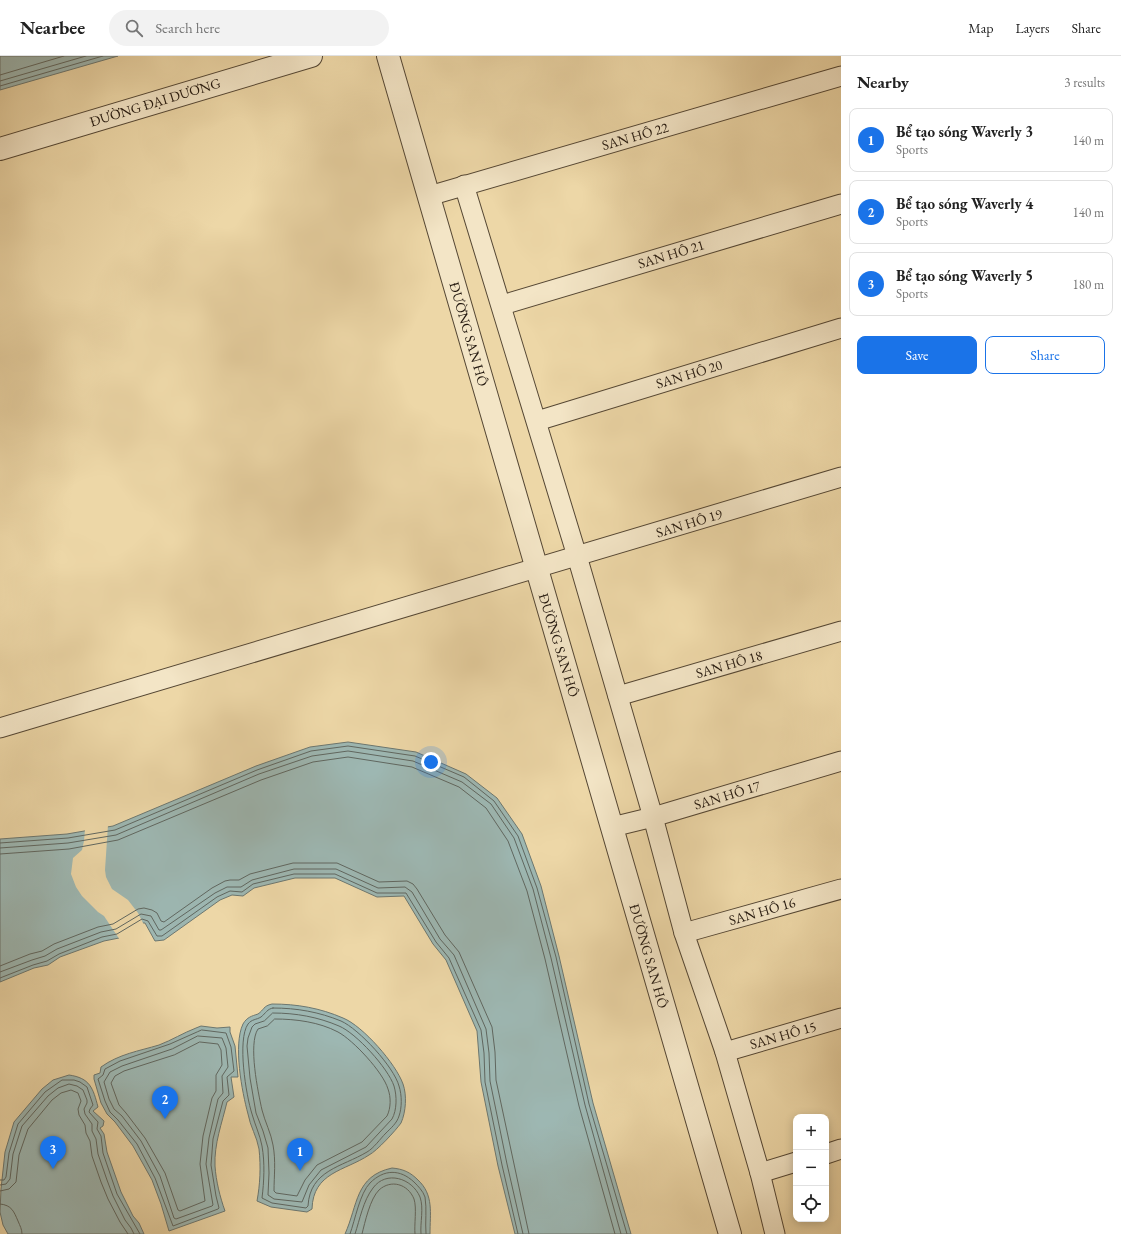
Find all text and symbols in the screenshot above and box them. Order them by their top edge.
search box [109,10,389,46]
text: Nearbee [20,15,85,40]
icon: search [123,17,145,39]
text: Search here [155,18,220,37]
text: Map [968,19,993,37]
text: Layers [1015,19,1050,37]
text: Share [1072,19,1101,37]
text: Nearby [857,71,909,93]
street label: ĐƯỜNG ĐẠI DƯƠNG [87,74,223,130]
text: 3 results [1064,74,1105,91]
street label: SAN HÔ 22 [600,118,671,154]
text: Bể tạo sóng Waverly 3 [896,122,1033,141]
text: 1 [868,132,874,149]
text: 140 m [1073,132,1104,149]
text: Sports [896,141,928,158]
text: Bể tạo sóng Waverly 4 [896,194,1033,213]
text: 2 [868,204,874,221]
text: 140 m [1073,204,1104,221]
text: Sports [896,213,928,230]
street label: SAN HÔ 21 [636,235,706,273]
text: Bể tạo sóng Waverly 5 [896,266,1033,285]
text: 3 [868,276,874,293]
text: 180 m [1073,276,1104,293]
street label: ĐƯỜNG SAN HÔ [445,280,493,389]
text: Sports [896,285,928,302]
button: Save [857,336,977,374]
button: Share [985,336,1105,374]
street label: SAN HÔ 20 [654,355,725,393]
street label: SAN HÔ 19 [654,504,725,542]
street label: ĐƯỜNG SAN HÔ [535,591,583,699]
street label: SAN HÔ 18 [694,646,765,682]
your location [421,752,441,772]
street label: SAN HÔ 17 [692,776,763,814]
street label: SAN HÔ 16 [727,893,798,929]
street label: ĐƯỜNG SAN HÔ [625,902,673,1011]
street label: SAN HÔ 15 [748,1017,818,1053]
pin: 2 [152,1086,178,1119]
map controls [793,1114,829,1222]
button: + [793,1114,829,1150]
pin: 3 [40,1136,66,1169]
pin: 1 [287,1138,313,1171]
button: − [793,1150,829,1186]
button: locate [793,1186,829,1222]

